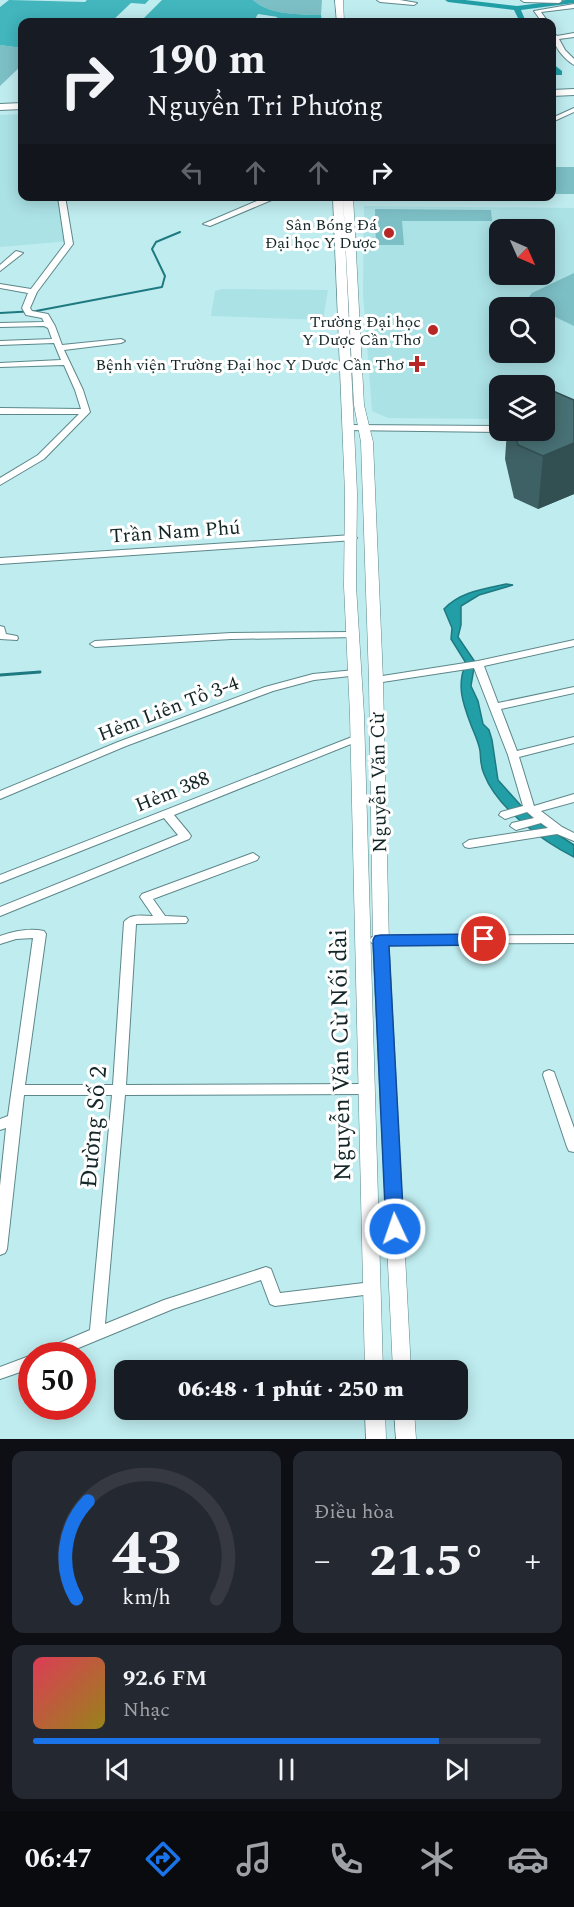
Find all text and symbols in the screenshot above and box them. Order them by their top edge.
text: 190 m [147,29,266,92]
icon: right [48,42,126,120]
text: Nguyển Tri Phương [147,86,383,128]
icon: left [176,156,209,189]
icon: ahead [239,156,272,189]
icon: ahead [302,156,335,189]
icon: right [365,156,398,189]
place label: Sân Bóng Đá Đại học Y Dược [265,213,377,255]
north arrow [489,219,555,285]
map controls [489,219,555,441]
marker: Sân Bóng Đá Đại học Y Dược [382,226,396,240]
button: search [489,297,555,363]
place label: Trường Đại học Y Dược Cần Thơ [302,310,421,352]
marker: Trường Đại học Y Dược Cần Thơ [426,323,440,337]
place label: Bệnh viện Trường Đại học Y Dược Cần Thơ [95,353,404,377]
marker: Bệnh viện Trường Đại học Y Dược Cần Thơ [408,355,426,373]
button: layers [489,375,555,441]
street label: Trần Nam Phú [109,512,241,552]
street label: Hẻm Liên Tổ 3-4 [93,668,243,750]
street label: Nguyễn Văn Cừ [363,712,395,853]
street label: Hẻm 388 [131,763,214,820]
pin [458,913,509,964]
icon: arrive [467,922,500,955]
street label: Nguyễn Văn Cừ Nối dài [321,929,361,1181]
street label: Đường Số 2 [71,1065,117,1190]
position arrow [363,1197,427,1261]
speed limit sign: 50 [18,1342,96,1420]
text: 06:48 · 1 phút · 250 m [178,1373,404,1406]
text: Điều hòa [314,1497,394,1527]
text: 43 [111,1507,182,1602]
text: 21.5° [369,1527,486,1596]
text: − [314,1536,331,1586]
text: + [524,1536,541,1586]
text: km/h [122,1581,171,1614]
text: 92.6 FM [123,1662,207,1695]
text: Nhạc [123,1695,170,1725]
icon: previous [101,1753,134,1786]
icon: pause [270,1753,303,1786]
icon: next [440,1753,473,1786]
text: 06:47 [25,1838,93,1880]
icon: directions [142,1838,184,1880]
icon: music [233,1838,275,1880]
icon: phone [325,1838,367,1880]
icon: climate [416,1838,458,1880]
icon: car [507,1838,549,1880]

